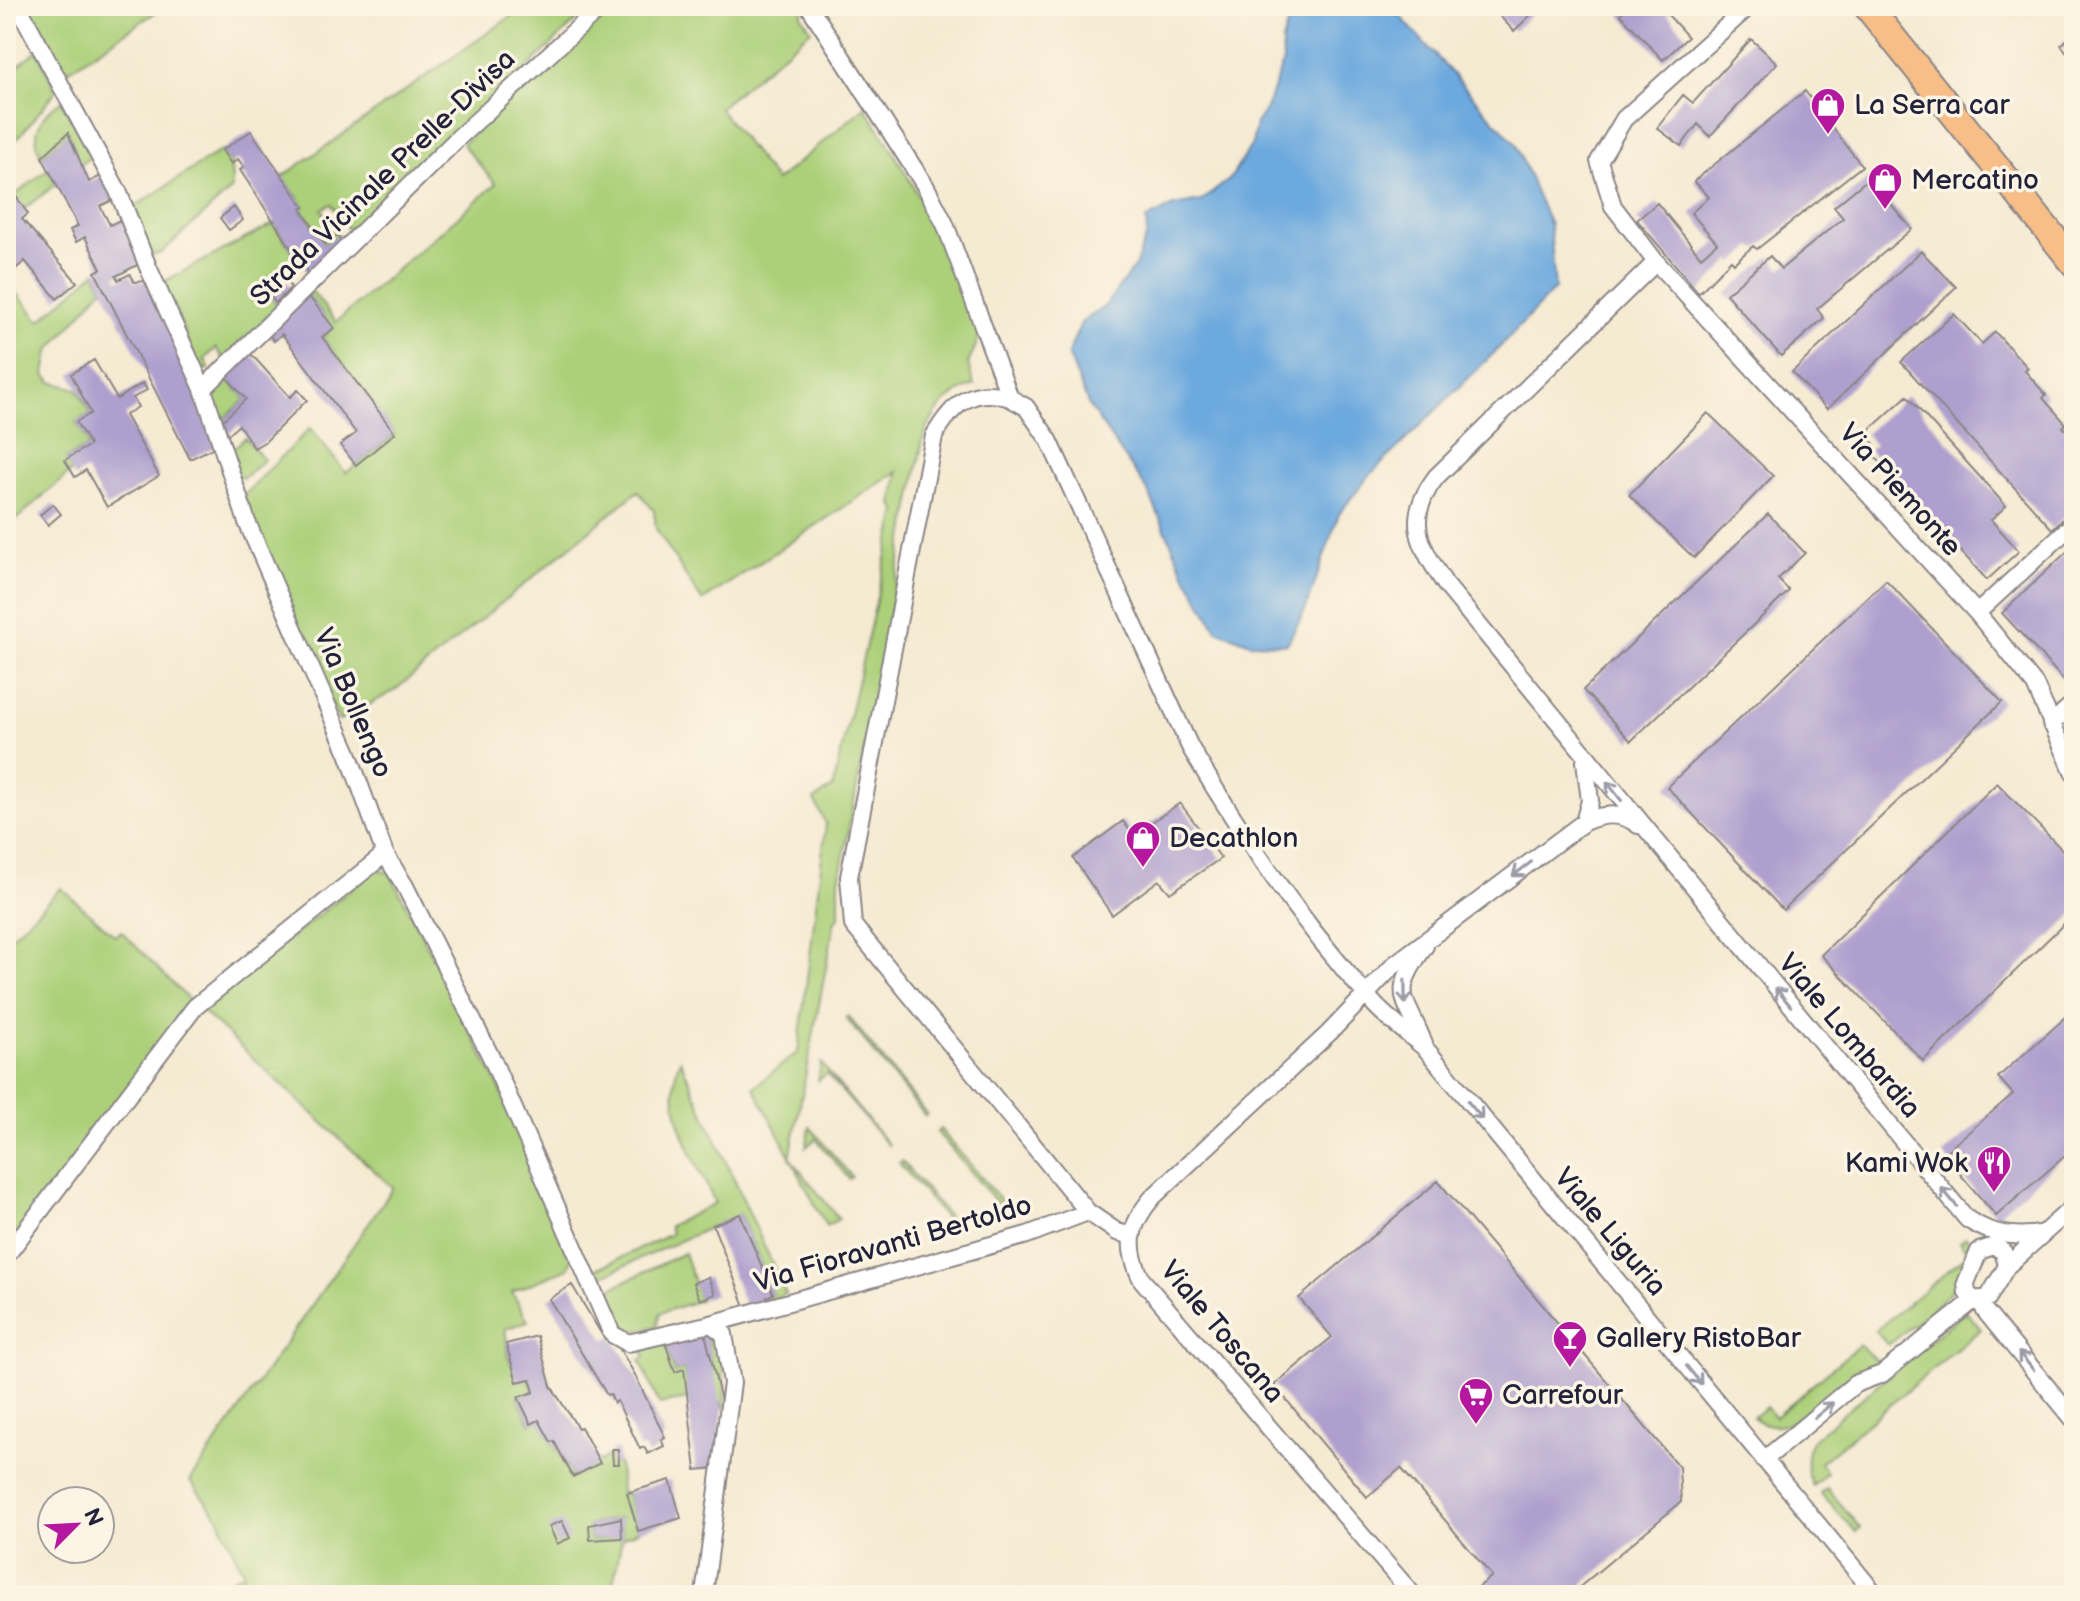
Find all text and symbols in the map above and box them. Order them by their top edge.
street label: Strada Vicinale Prelle-Divisa [244,43,522,313]
shop icon: La Serra car [1809,86,1847,136]
place label: La Serra car [1854,89,2010,122]
shop icon: Mercatino [1866,161,1904,211]
place label: Mercatino [1911,164,2039,197]
street label: Via Piemonte [1832,417,1968,563]
street label: Via Bollengo [307,623,399,783]
one-way arrow [1605,781,1623,802]
shop icon: Decathlon [1124,819,1162,869]
place label: Decathlon [1169,822,1298,855]
one-way arrow [1511,861,1533,878]
street label: Viale Lombardia [1771,947,1927,1125]
one-way arrow [1397,979,1412,1005]
one-way arrow [1774,987,1792,1008]
one-way arrow [1466,1099,1484,1120]
restaurant icon: Kami Wok [1975,1144,2013,1194]
place label: Kami Wok [1845,1147,1968,1180]
street label: Viale Liguria [1547,1161,1673,1303]
one-way arrow [1940,1187,1958,1208]
street label: Via Fioravanti Bertoldo [750,1189,1036,1299]
street label: Viale Toscana [1153,1254,1291,1410]
bar icon: Gallery RistoBar [1551,1319,1589,1369]
place label: Gallery RistoBar [1596,1322,1802,1355]
one-way arrow [2017,1352,2035,1372]
one-way arrow [1685,1364,1703,1385]
supermarket icon: Carrefour [1457,1376,1495,1426]
place label: Carrefour [1502,1379,1624,1412]
one-way arrow [1813,1401,1834,1419]
north arrow [36,1485,116,1565]
text: N [77,1504,109,1531]

